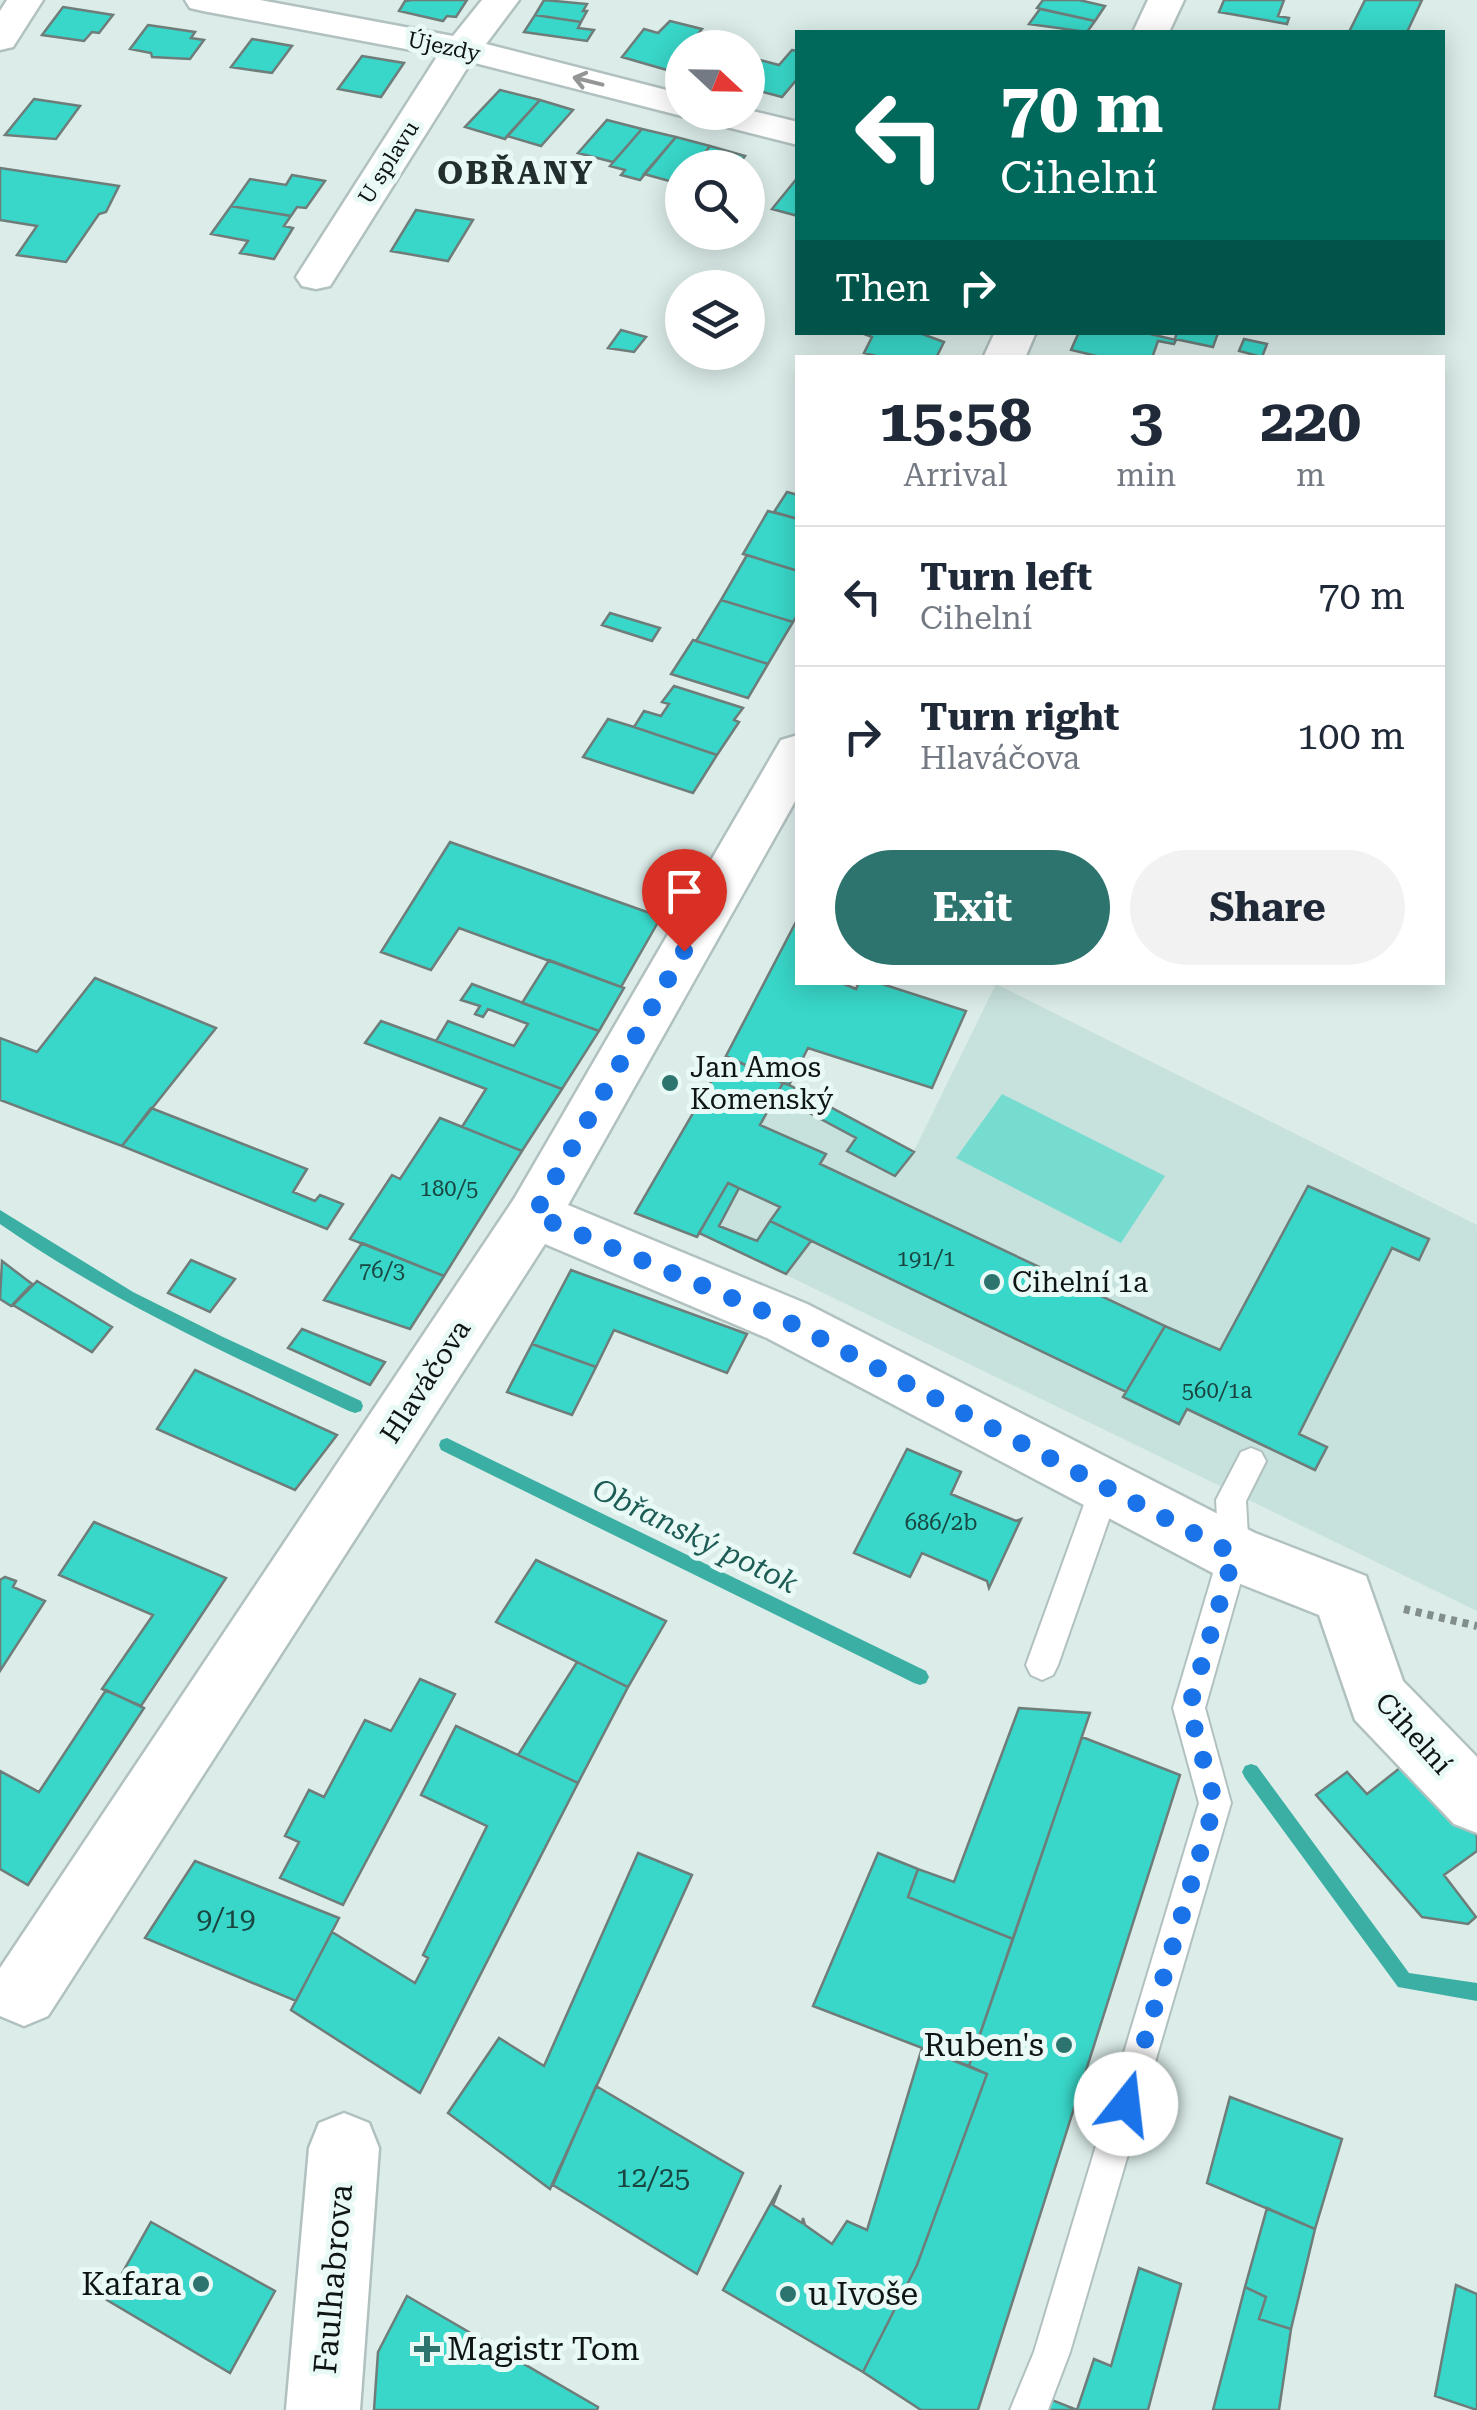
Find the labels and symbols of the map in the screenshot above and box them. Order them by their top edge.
street label: Újezdy [405,25,483,66]
north arrow [665,30,765,130]
one-way arrow [573,70,604,89]
street label: U splavu [353,116,424,208]
district label: OBŘANY [437,154,595,192]
pin [642,849,727,952]
place label: Jan Amos Komenský [690,1051,834,1116]
marker: Jan Amos Komenský [659,1072,681,1094]
house number: 180/5 [420,1176,478,1201]
house number: 191/1 [897,1246,955,1271]
house number: 76/3 [359,1258,405,1283]
place label: Cihelní 1a [1012,1266,1148,1299]
marker: Cihelní 1a [981,1271,1003,1293]
street label: Hlaváčova [373,1314,477,1449]
house number: 560/1a [1182,1378,1252,1403]
water label: Obřanský potok [587,1471,804,1601]
house number: 686/2b [905,1510,977,1535]
street label: Cihelní [1369,1686,1459,1781]
house number: 9/19 [197,1902,255,1935]
place label: Ruben's [923,2026,1044,2064]
marker: Ruben's [1053,2034,1075,2056]
position arrow [1074,2052,1178,2156]
house number: 12/25 [616,2161,690,2194]
street label: Faulhabrova [306,2183,360,2375]
place label: Kafara [81,2265,181,2303]
marker: Kafara [190,2273,212,2295]
place label: u Ivoše [808,2275,918,2313]
marker: u Ivoše [777,2283,799,2305]
place label: Magistr Tom [447,2330,640,2368]
marker: Magistr Tom [416,2338,438,2360]

